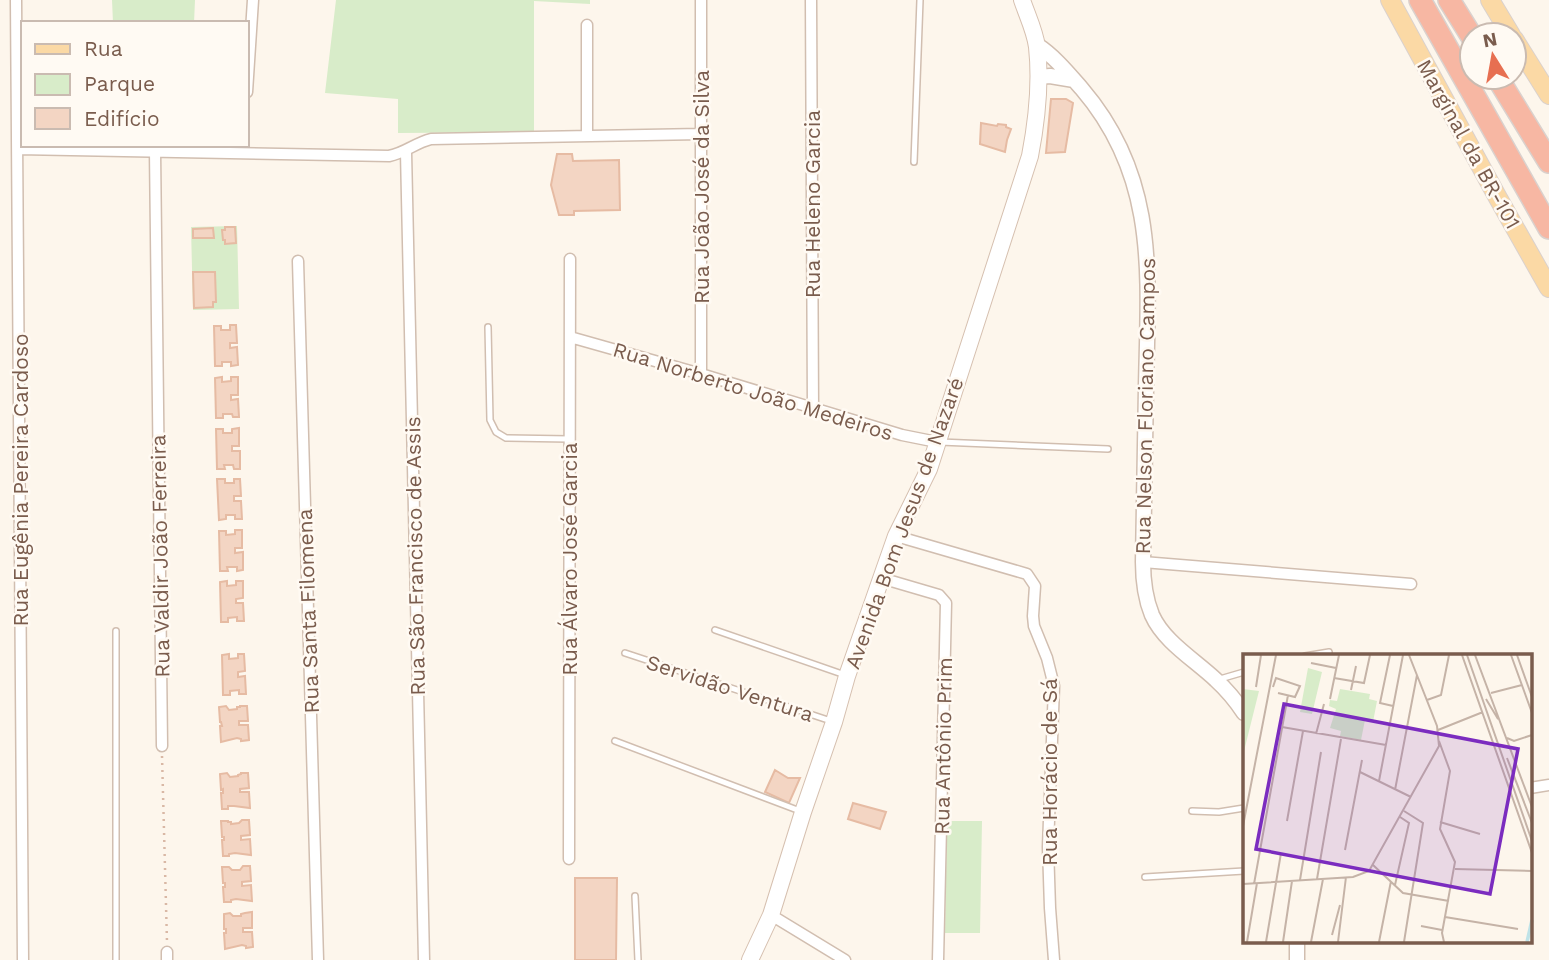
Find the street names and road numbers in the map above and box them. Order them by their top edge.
street label: Marginal da BR-101 [1412,55,1526,233]
street label: Rua João José da Silva [689,70,714,304]
street label: Rua Heleno Garcia [800,110,825,298]
street label: Rua Nelson Floriano Campos [1130,257,1160,555]
street label: Rua Eugênia Pereira Cardoso [8,333,33,627]
street label: Rua Norberto João Medeiros [610,336,896,446]
street label: Avenida Bom Jesus de Nazaré [839,374,969,672]
street label: Rua São Francisco de Assis [400,416,430,696]
street label: Rua Valdir João Ferreira [145,434,175,678]
street label: Rua Álvaro José Garcia [557,442,582,676]
street label: Rua Santa Filomena [292,508,324,714]
street label: Servidão Ventura [643,649,817,727]
street label: Rua Antônio Prim [929,657,957,835]
street label: Rua Horácio de Sá [1037,678,1062,866]

